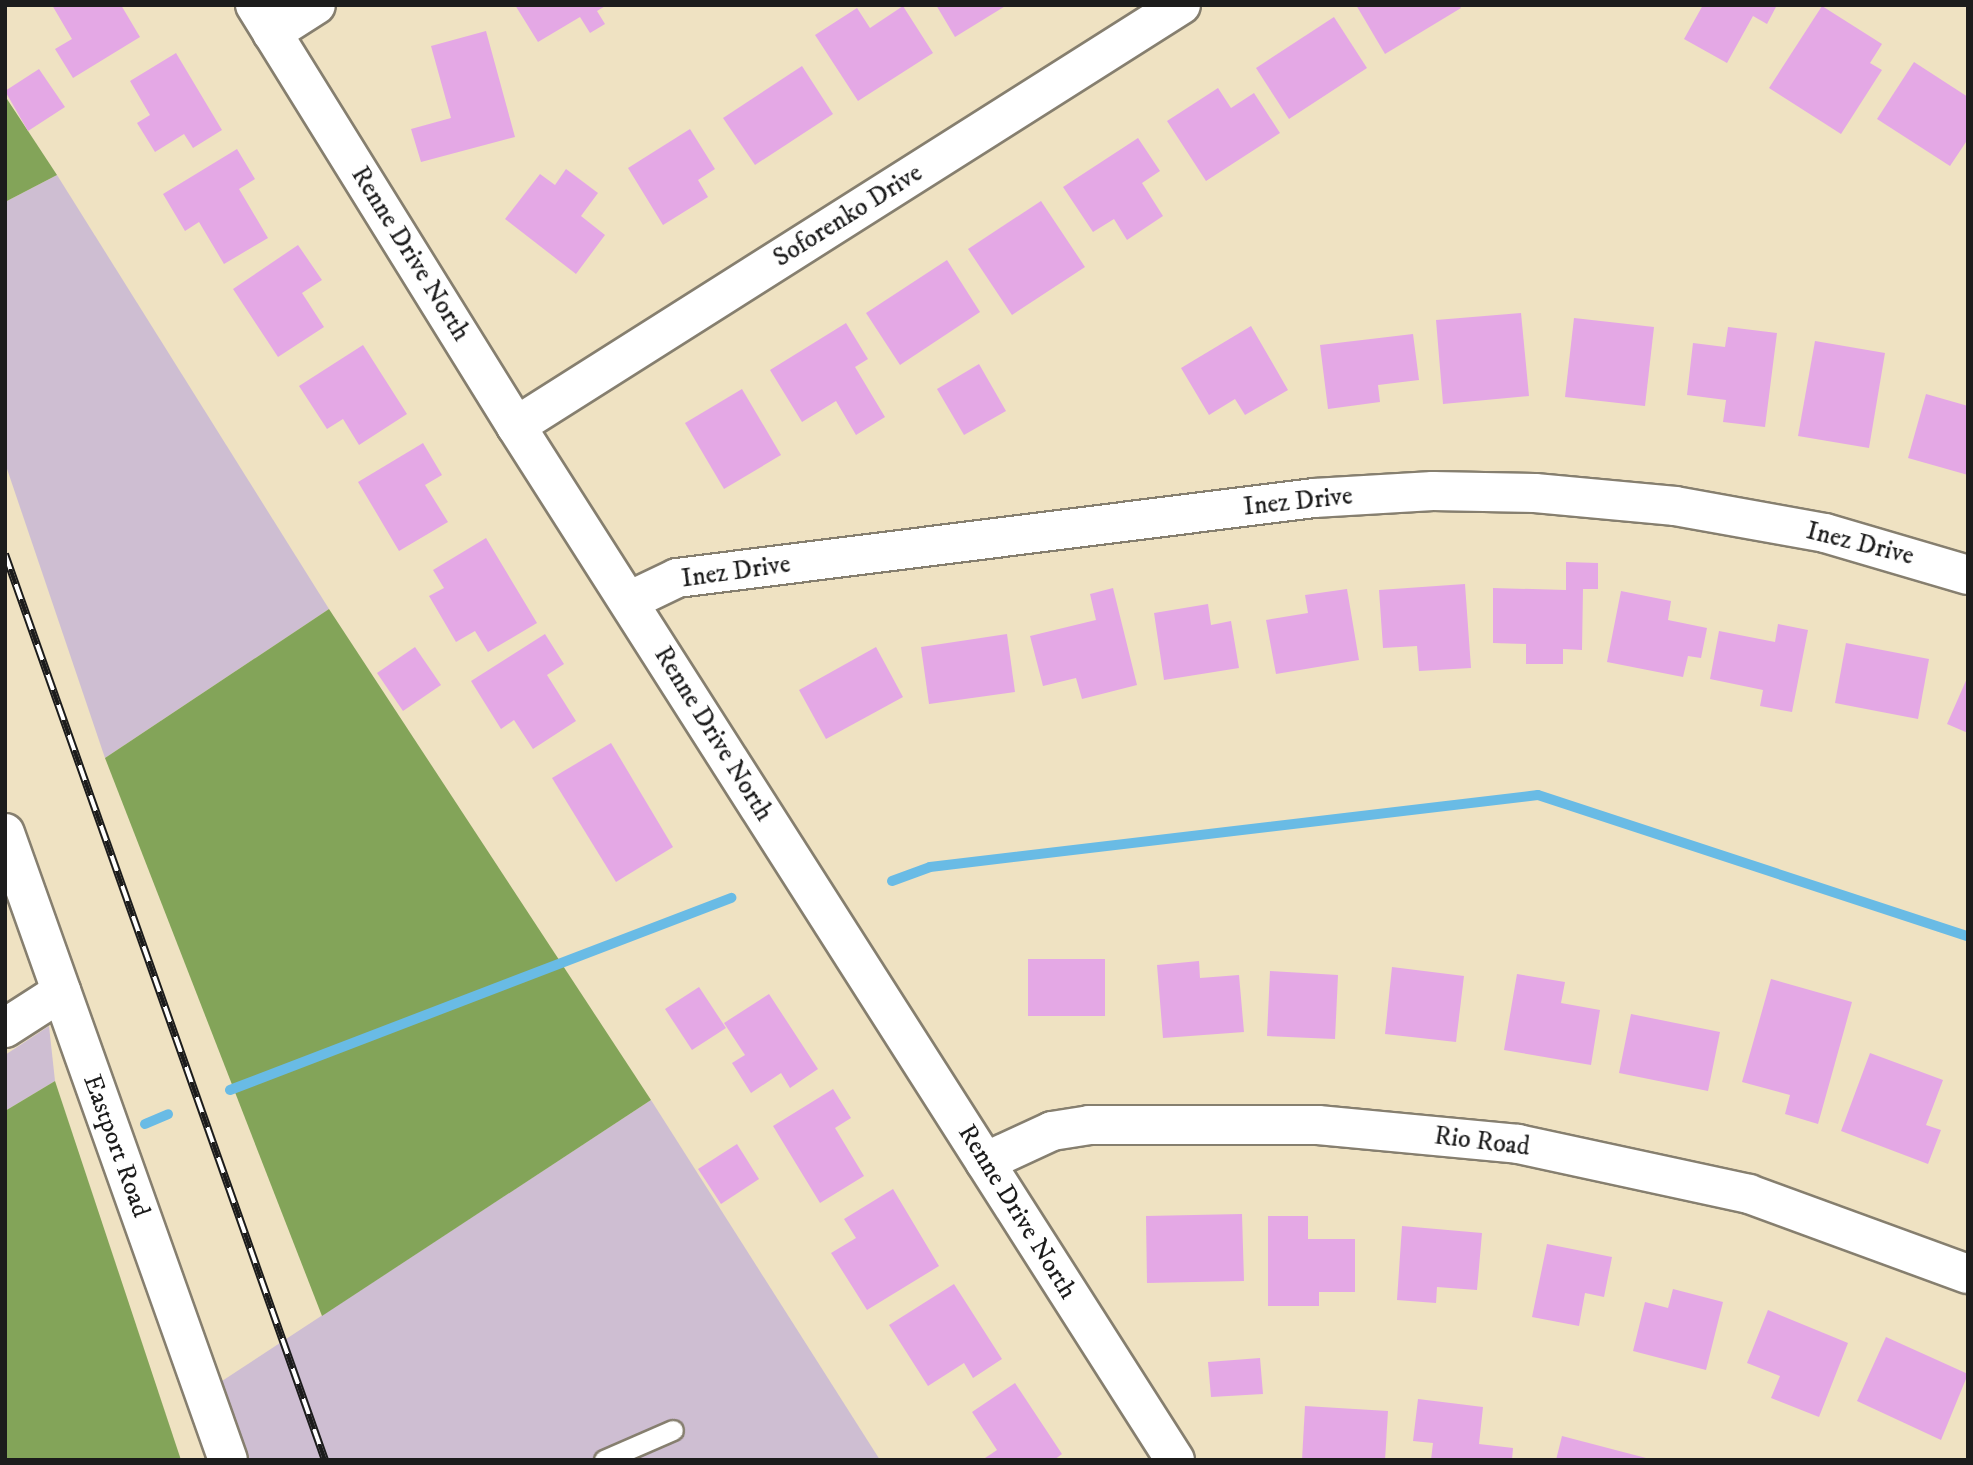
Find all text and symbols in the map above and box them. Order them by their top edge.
street label: Soforenko Drive [768,158,928,274]
street label: Renne Drive North [344,161,476,347]
street label: Inez Drive [1242,481,1354,523]
street label: Inez Drive [1803,516,1917,572]
street label: Inez Drive [680,549,792,595]
street label: Renne Drive North [647,641,779,827]
street label: Eastport Road [76,1070,156,1222]
street label: Renne Drive North [951,1119,1083,1305]
street label: Rio Road [1432,1121,1532,1163]

